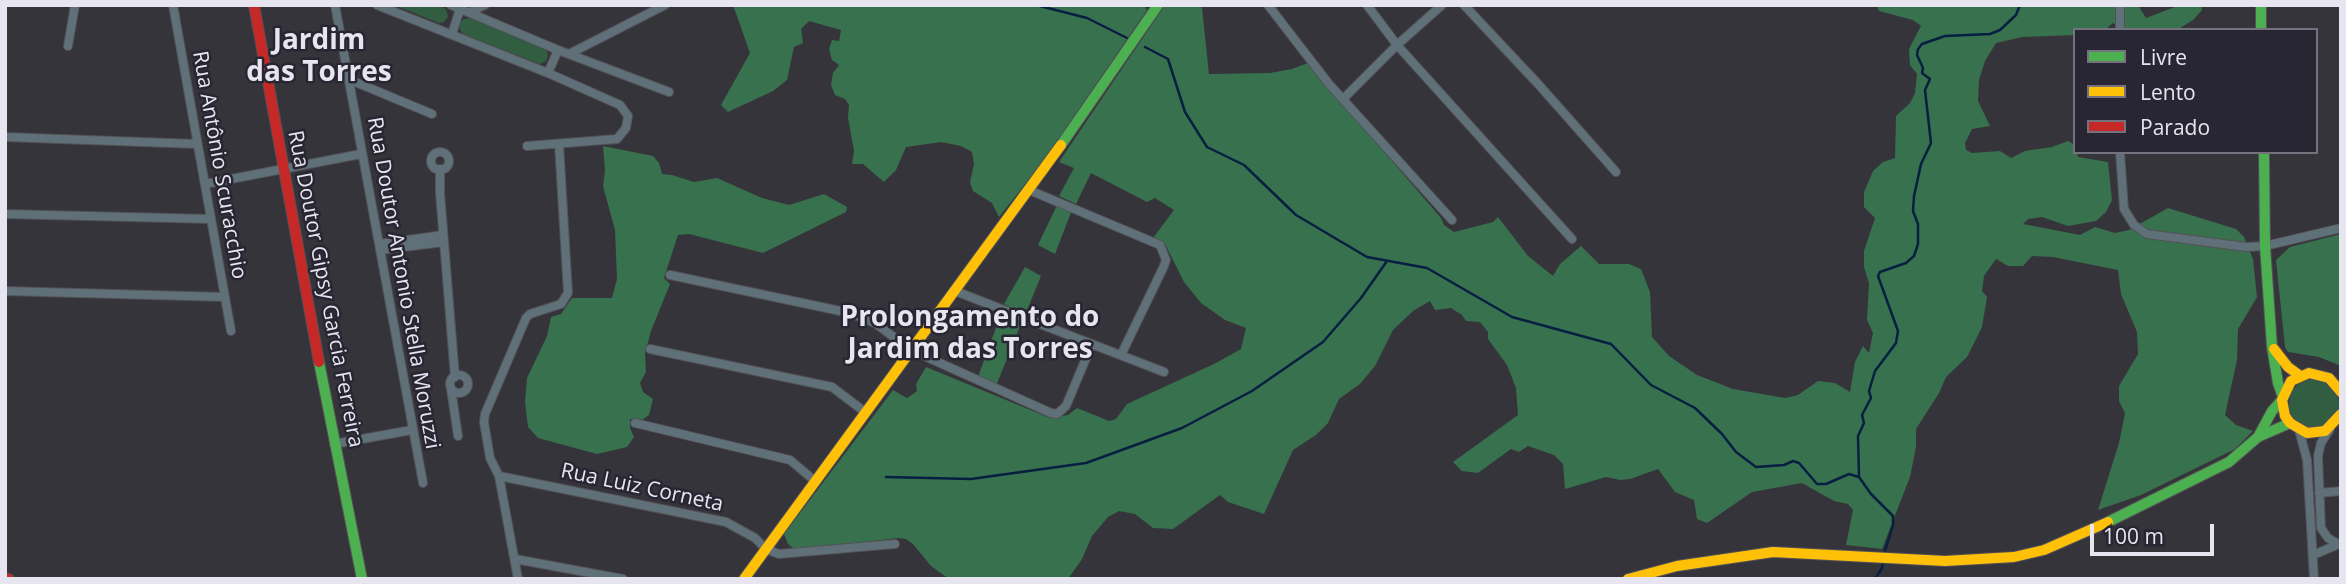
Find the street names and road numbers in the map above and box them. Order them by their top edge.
street label: Rua Antônio Scuracchio [187,49,251,281]
street label: Rua Doutor Antonio Stella Moruzzi [361,115,445,451]
street label: Rua Doutor Gipsy Garcia Ferreira [282,128,368,450]
street label: Rua Luiz Corneta [558,458,726,518]

